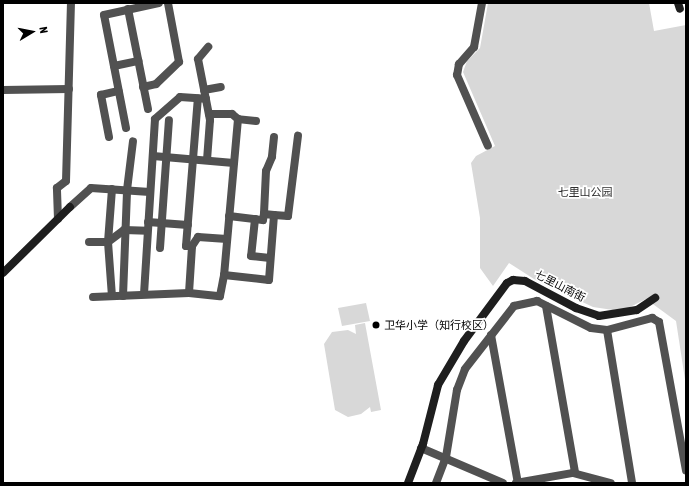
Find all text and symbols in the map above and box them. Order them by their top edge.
north arrow [12,12,52,52]
text: N [37,26,50,34]
park label: 七里山公园 [558,185,612,199]
street label: 七里山南街 [533,268,587,304]
place label: 卫华小学（知行校区） [384,318,494,332]
marker: 卫华小学（知行校区） [371,320,381,330]

